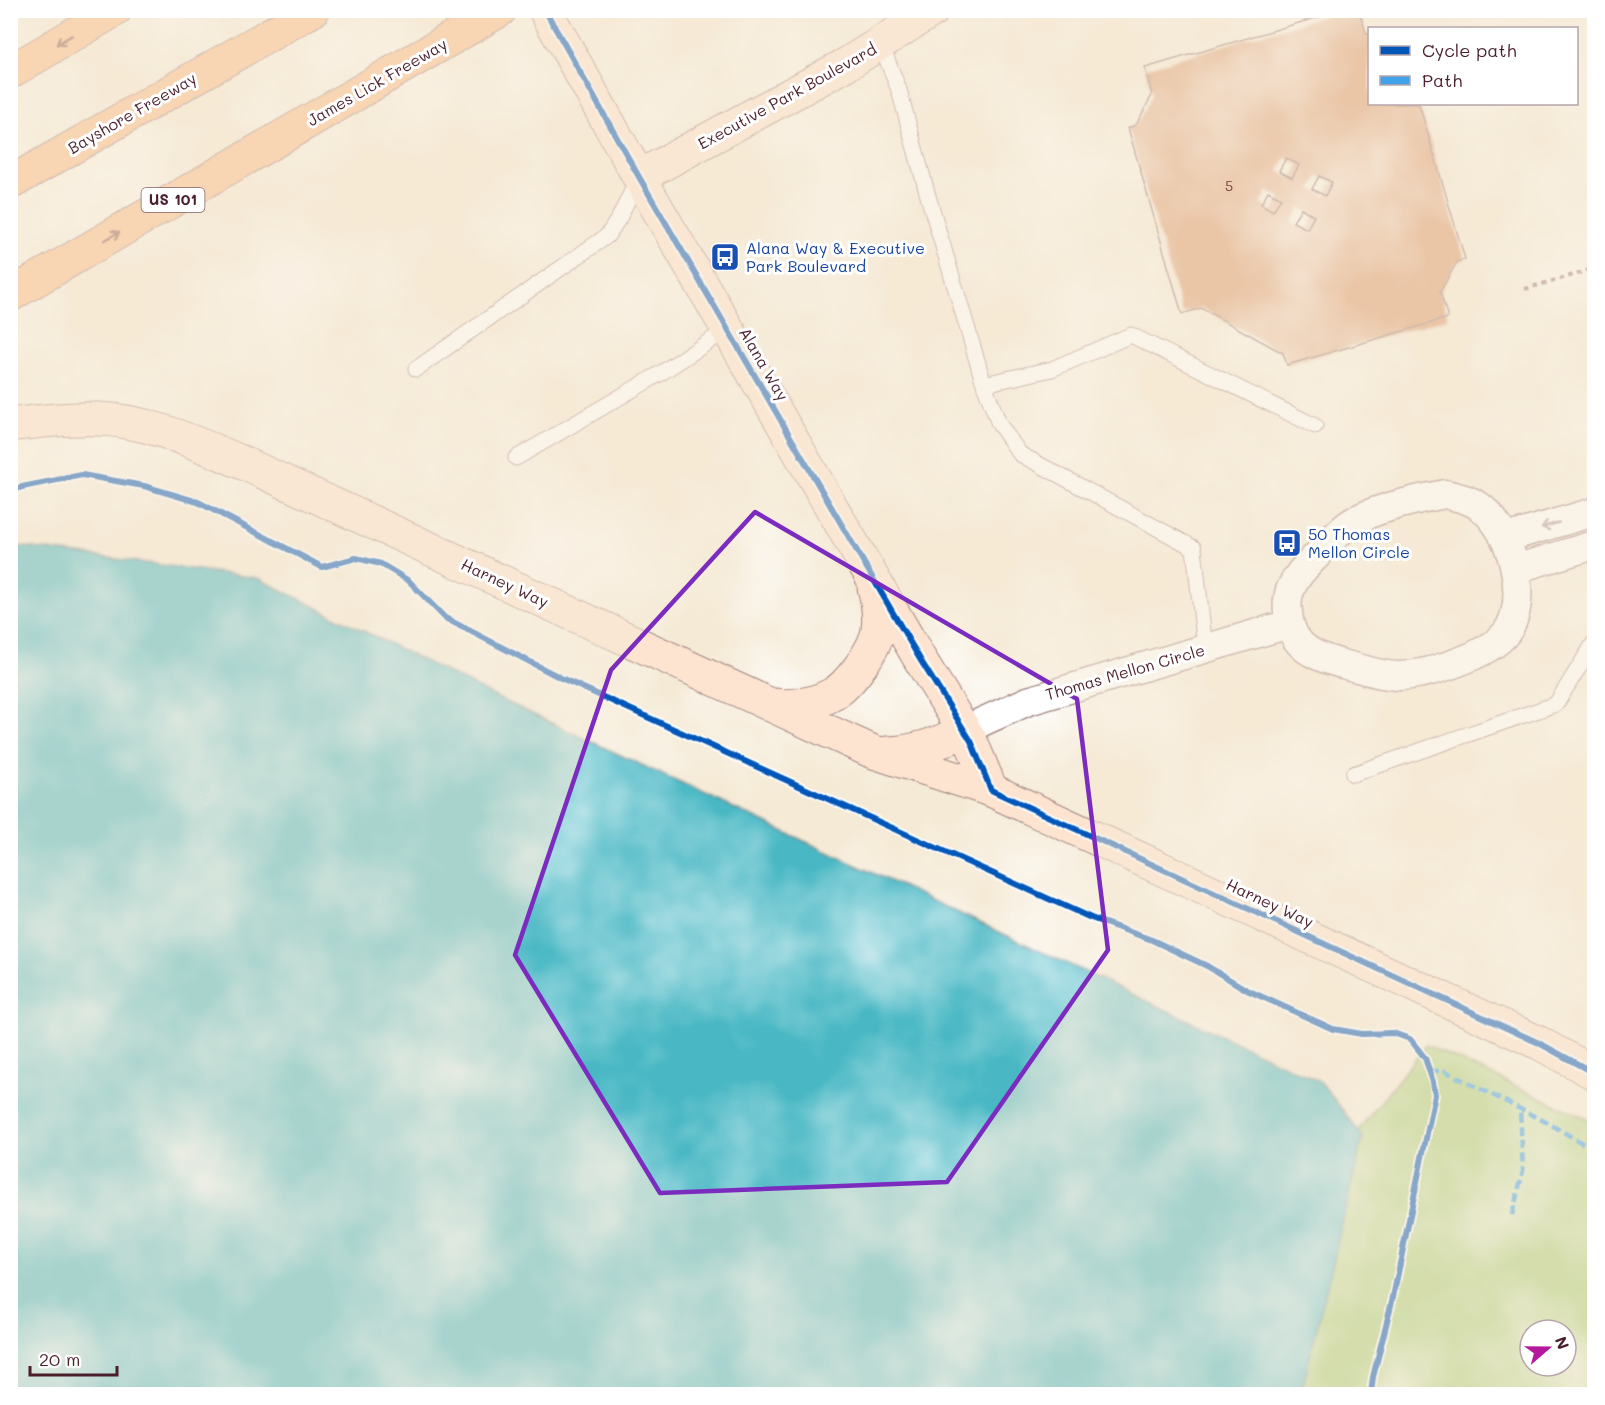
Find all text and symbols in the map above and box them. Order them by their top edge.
legend [1368,27,1578,105]
street label: James Lick Freeway [303,33,450,130]
one-way arrow [56,35,73,47]
street label: Executive Park Boulevard [694,38,880,153]
text: Cycle path [1422,38,1517,62]
street label: Bayshore Freeway [64,67,200,158]
text: Path [1422,68,1462,92]
house number: 5 [1225,176,1233,195]
road number: US 101 [142,188,204,212]
one-way arrow [103,230,120,242]
place label: Alana Way & Executive Park Boulevard [746,237,925,276]
bus stop icon: Alana Way & Executive Park Boulevard [709,241,741,273]
street label: Alana Way [735,323,794,404]
one-way arrow [1541,520,1560,531]
place label: 50 Thomas Mellon Circle [1308,523,1410,562]
bus stop icon: 50 Thomas Mellon Circle [1271,527,1303,559]
street label: Harney Way [458,553,552,612]
street label: Thomas Mellon Circle [1043,639,1207,704]
street label: Harney Way [1223,873,1317,932]
north arrow [1518,1318,1578,1378]
text: N [1551,1333,1575,1352]
scale bar [30,1339,117,1377]
text: 20 m [39,1347,80,1371]

